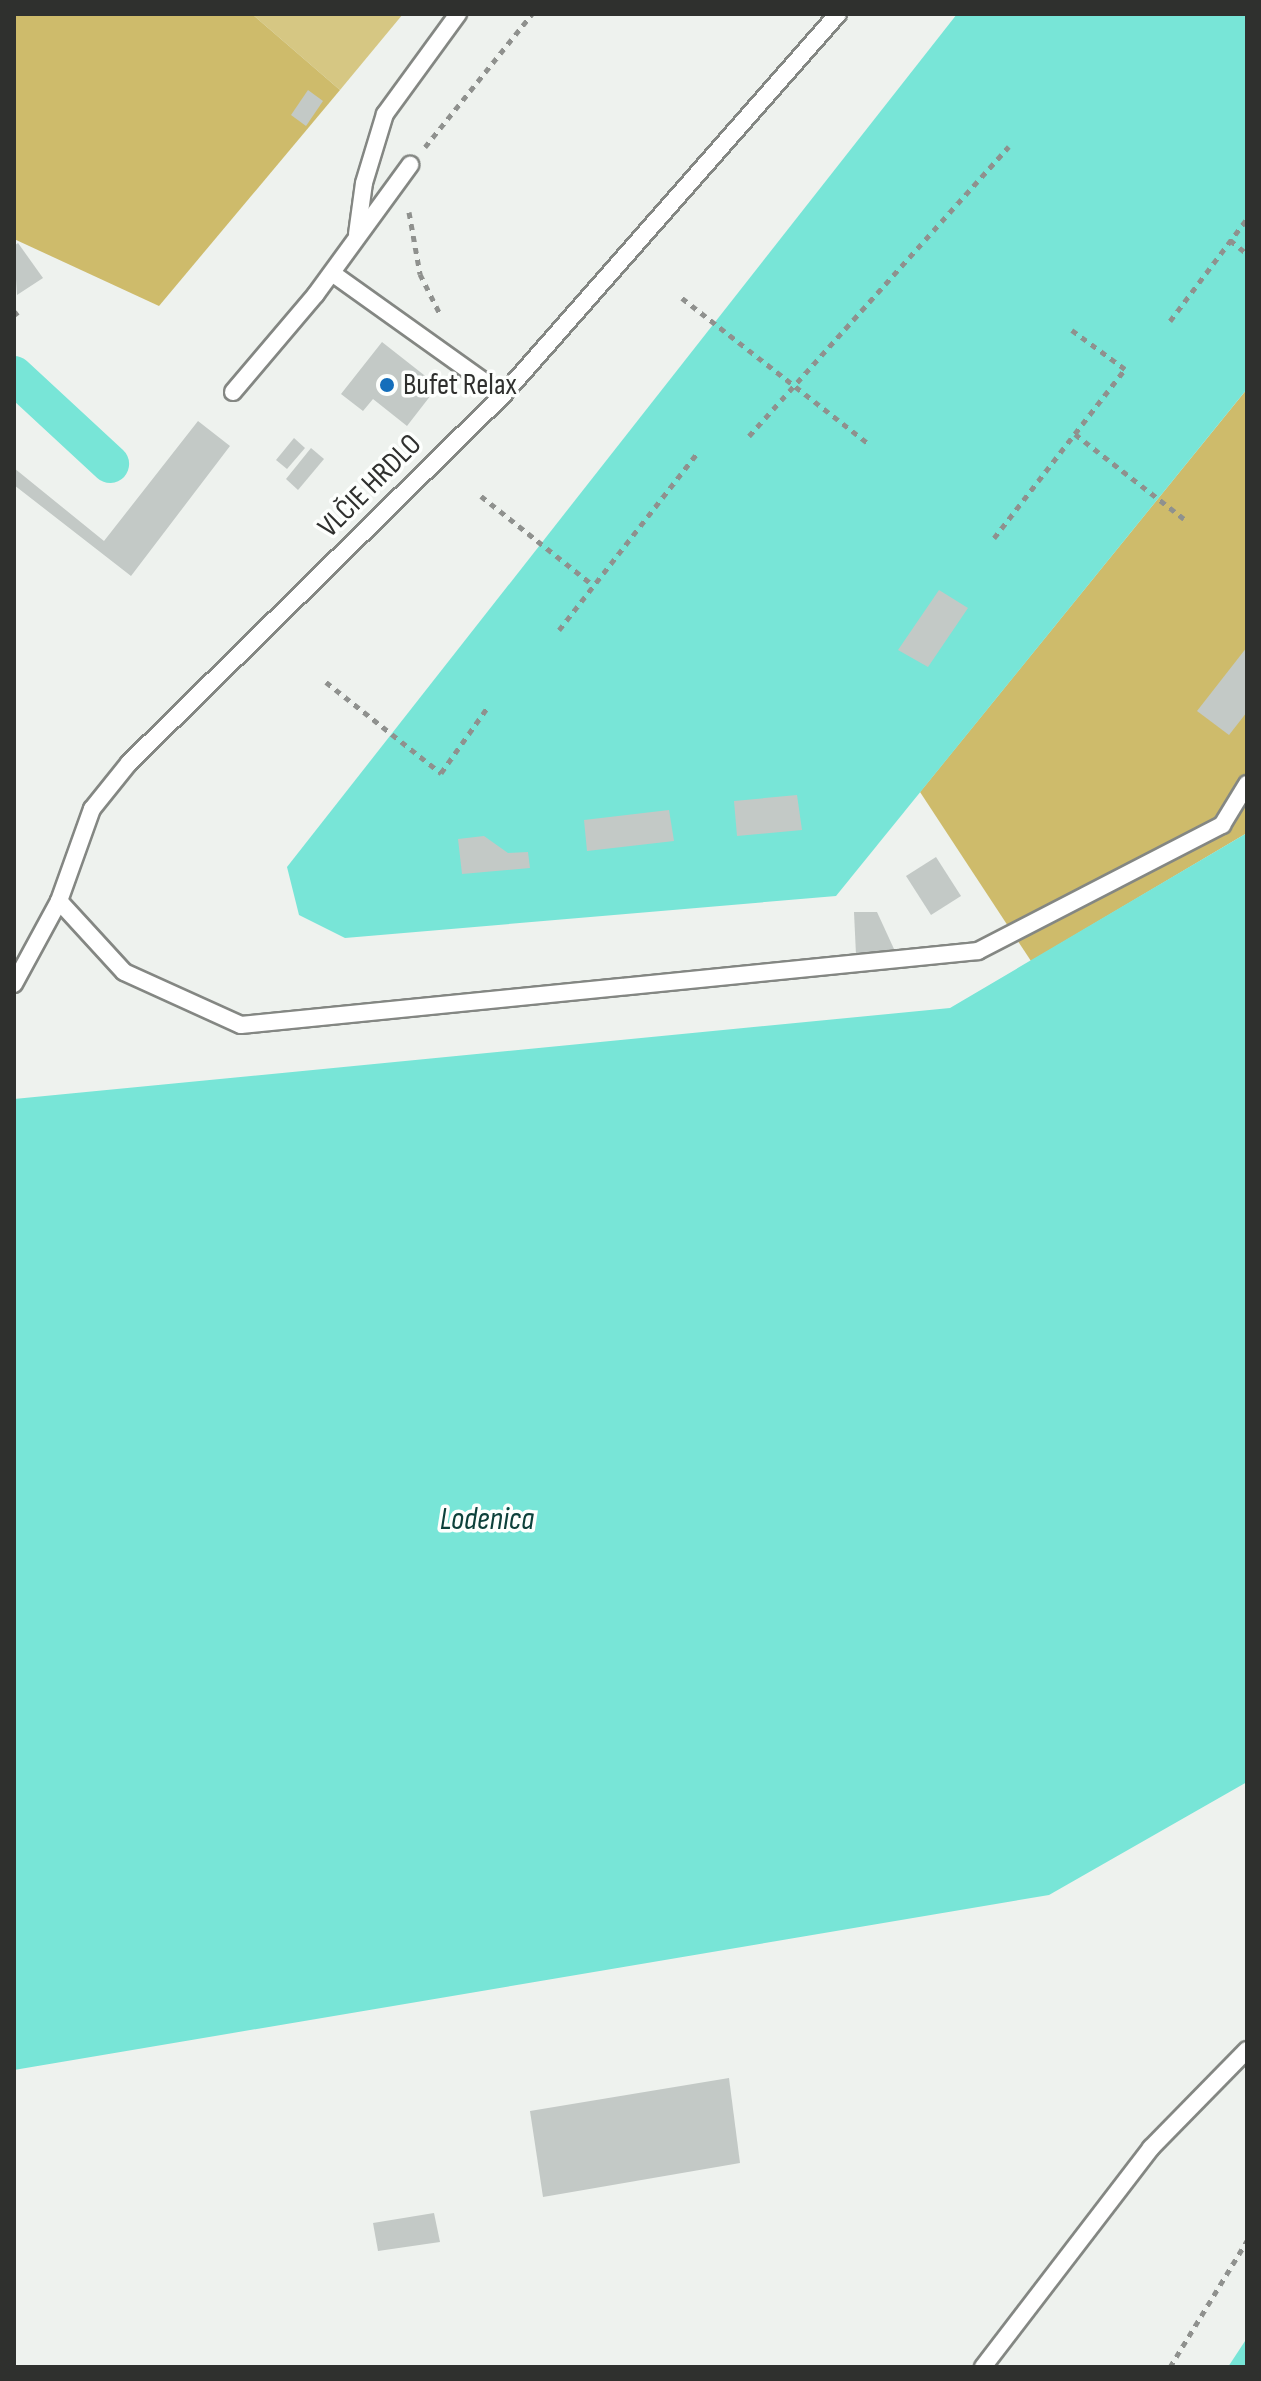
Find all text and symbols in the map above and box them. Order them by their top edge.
place label: Bufet Relax [403,367,517,403]
marker: Bufet Relax [378,376,396,394]
street label: VLČIE HRDLO [311,427,429,545]
water label: Lodenica [440,1501,534,1539]

